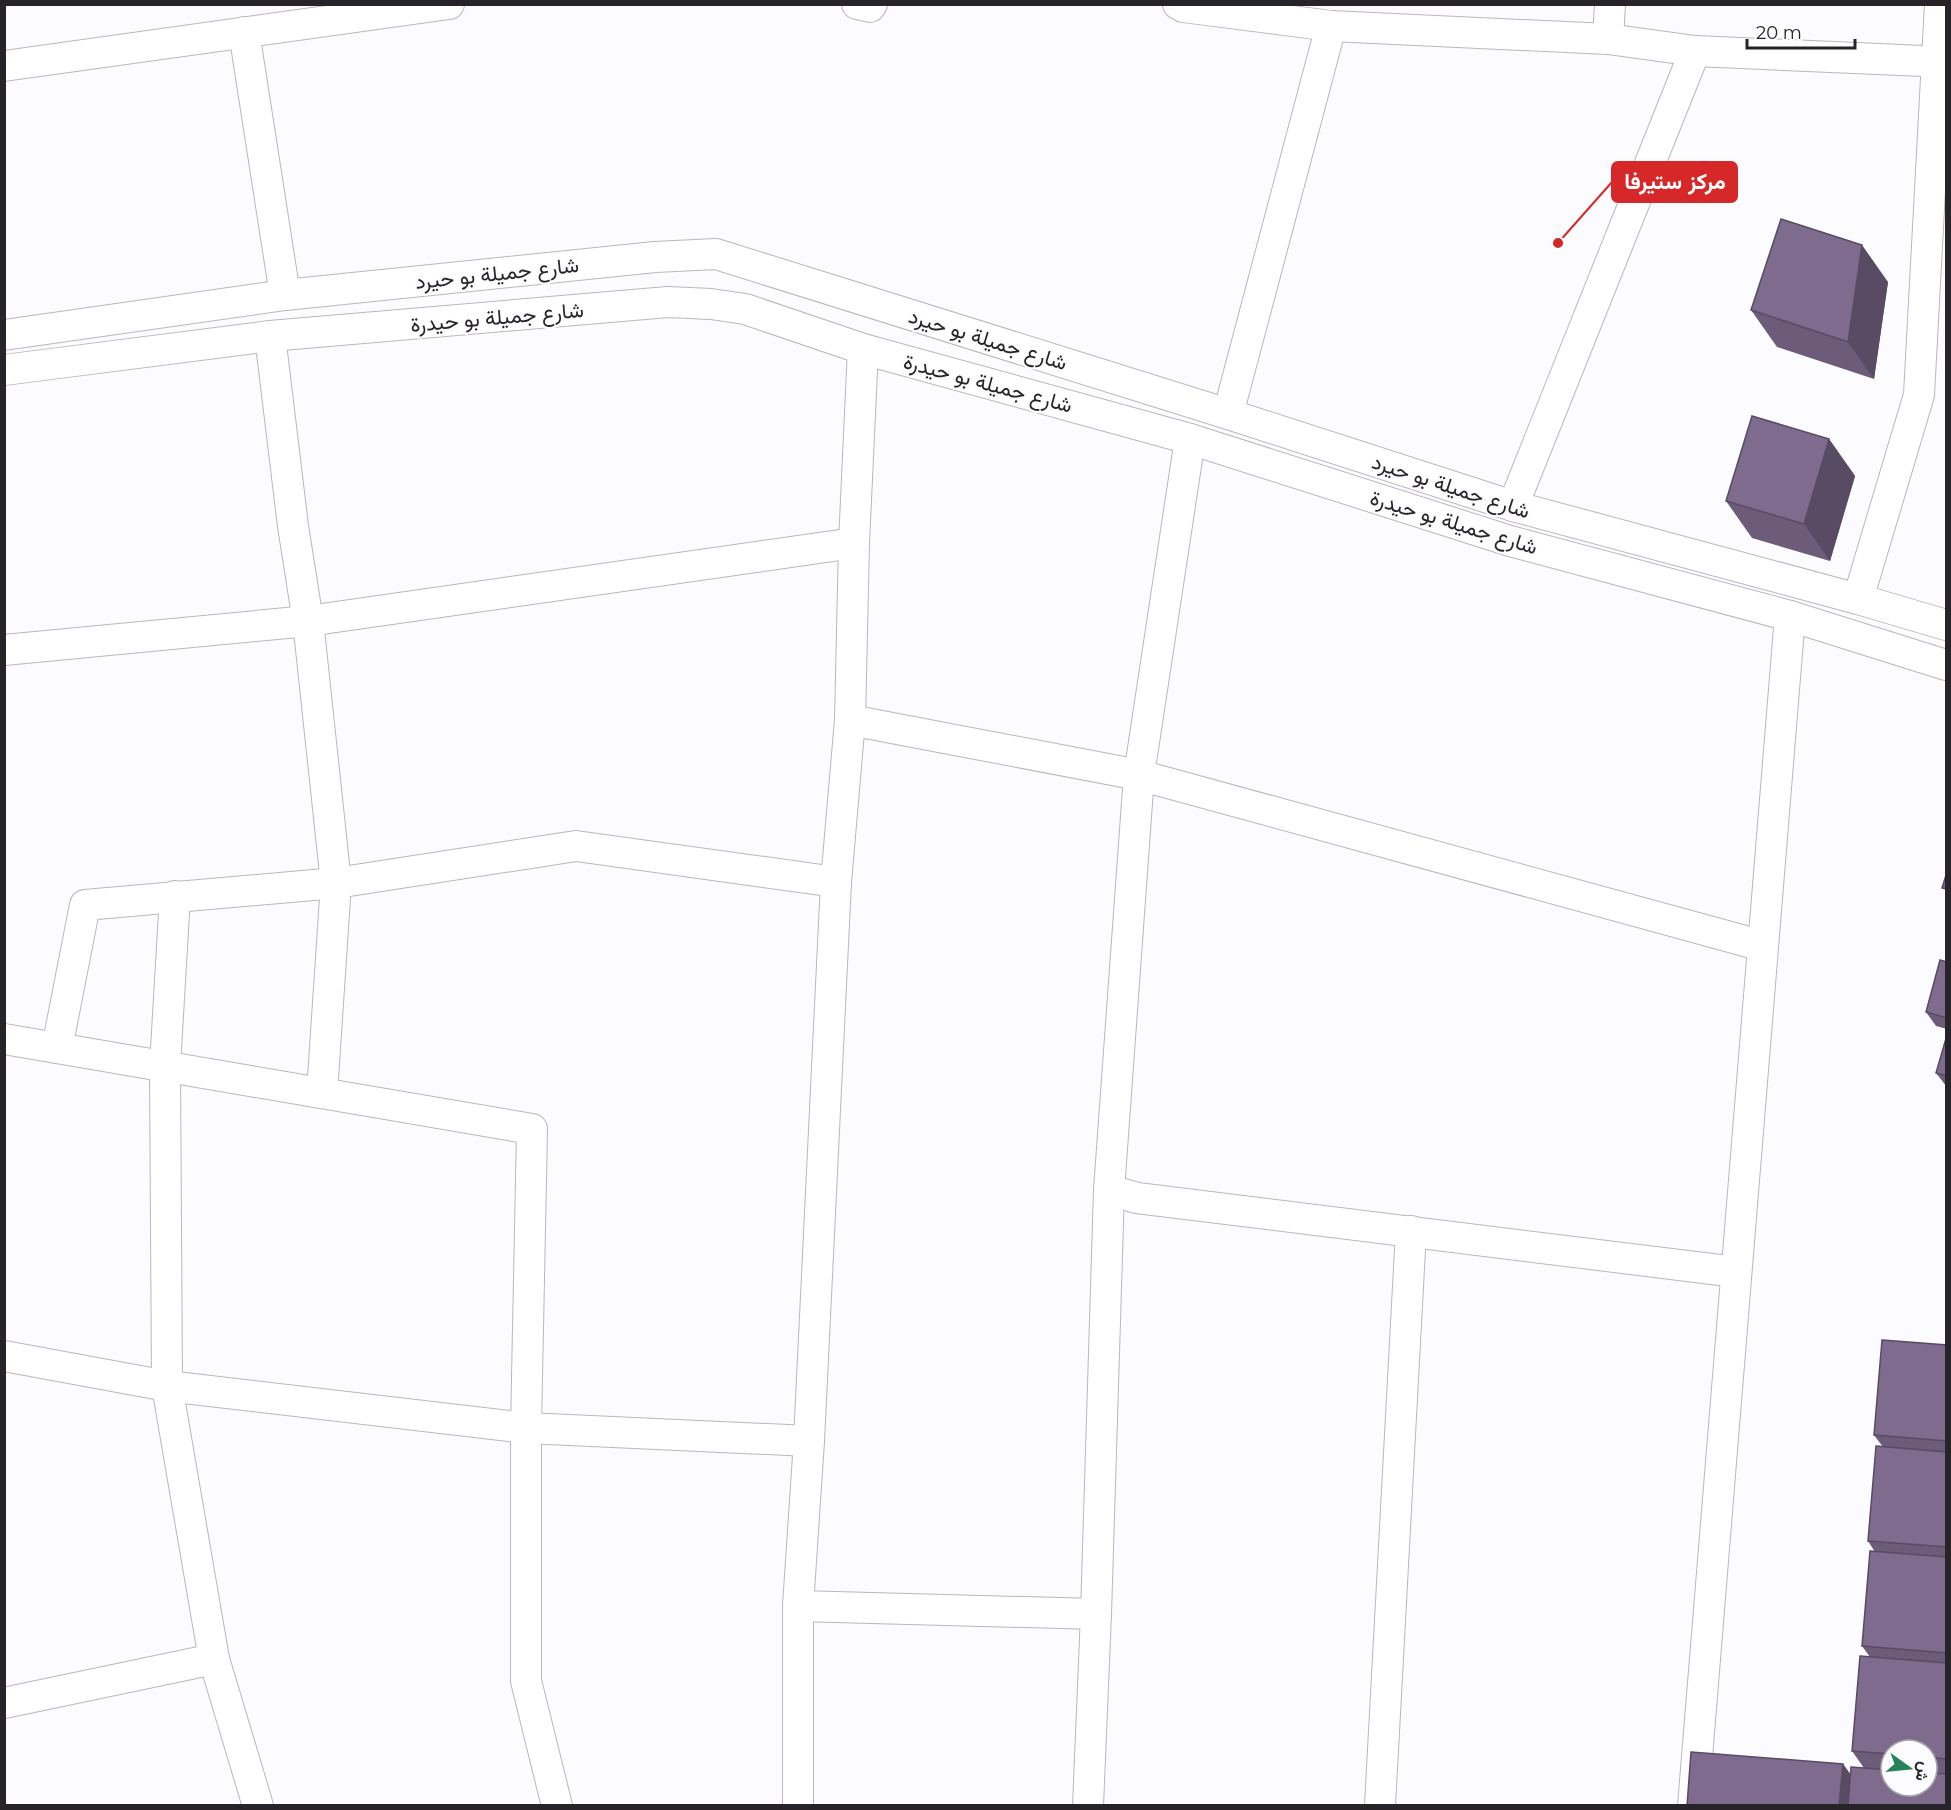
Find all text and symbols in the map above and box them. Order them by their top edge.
scale bar [1747,12,1855,50]
text: 20 m [1756,22,1802,44]
callout: مركز ستيرفا [1612,162,1737,202]
text: مركز ستيرفا [1624,168,1726,195]
street label: شارع جميلة بو حيرد [414,252,580,296]
street label: شارع جميلة بو حيدرة [409,297,585,339]
street label: شارع جميلة بو حيرد [905,303,1070,377]
street label: شارع جميلة بو حيدرة [900,348,1075,419]
street label: شارع جميلة بو حيرد [1368,449,1533,525]
street label: شارع جميلة بو حيدرة [1367,485,1541,561]
north arrow [1879,1738,1939,1798]
text: ش [1911,1760,1935,1784]

